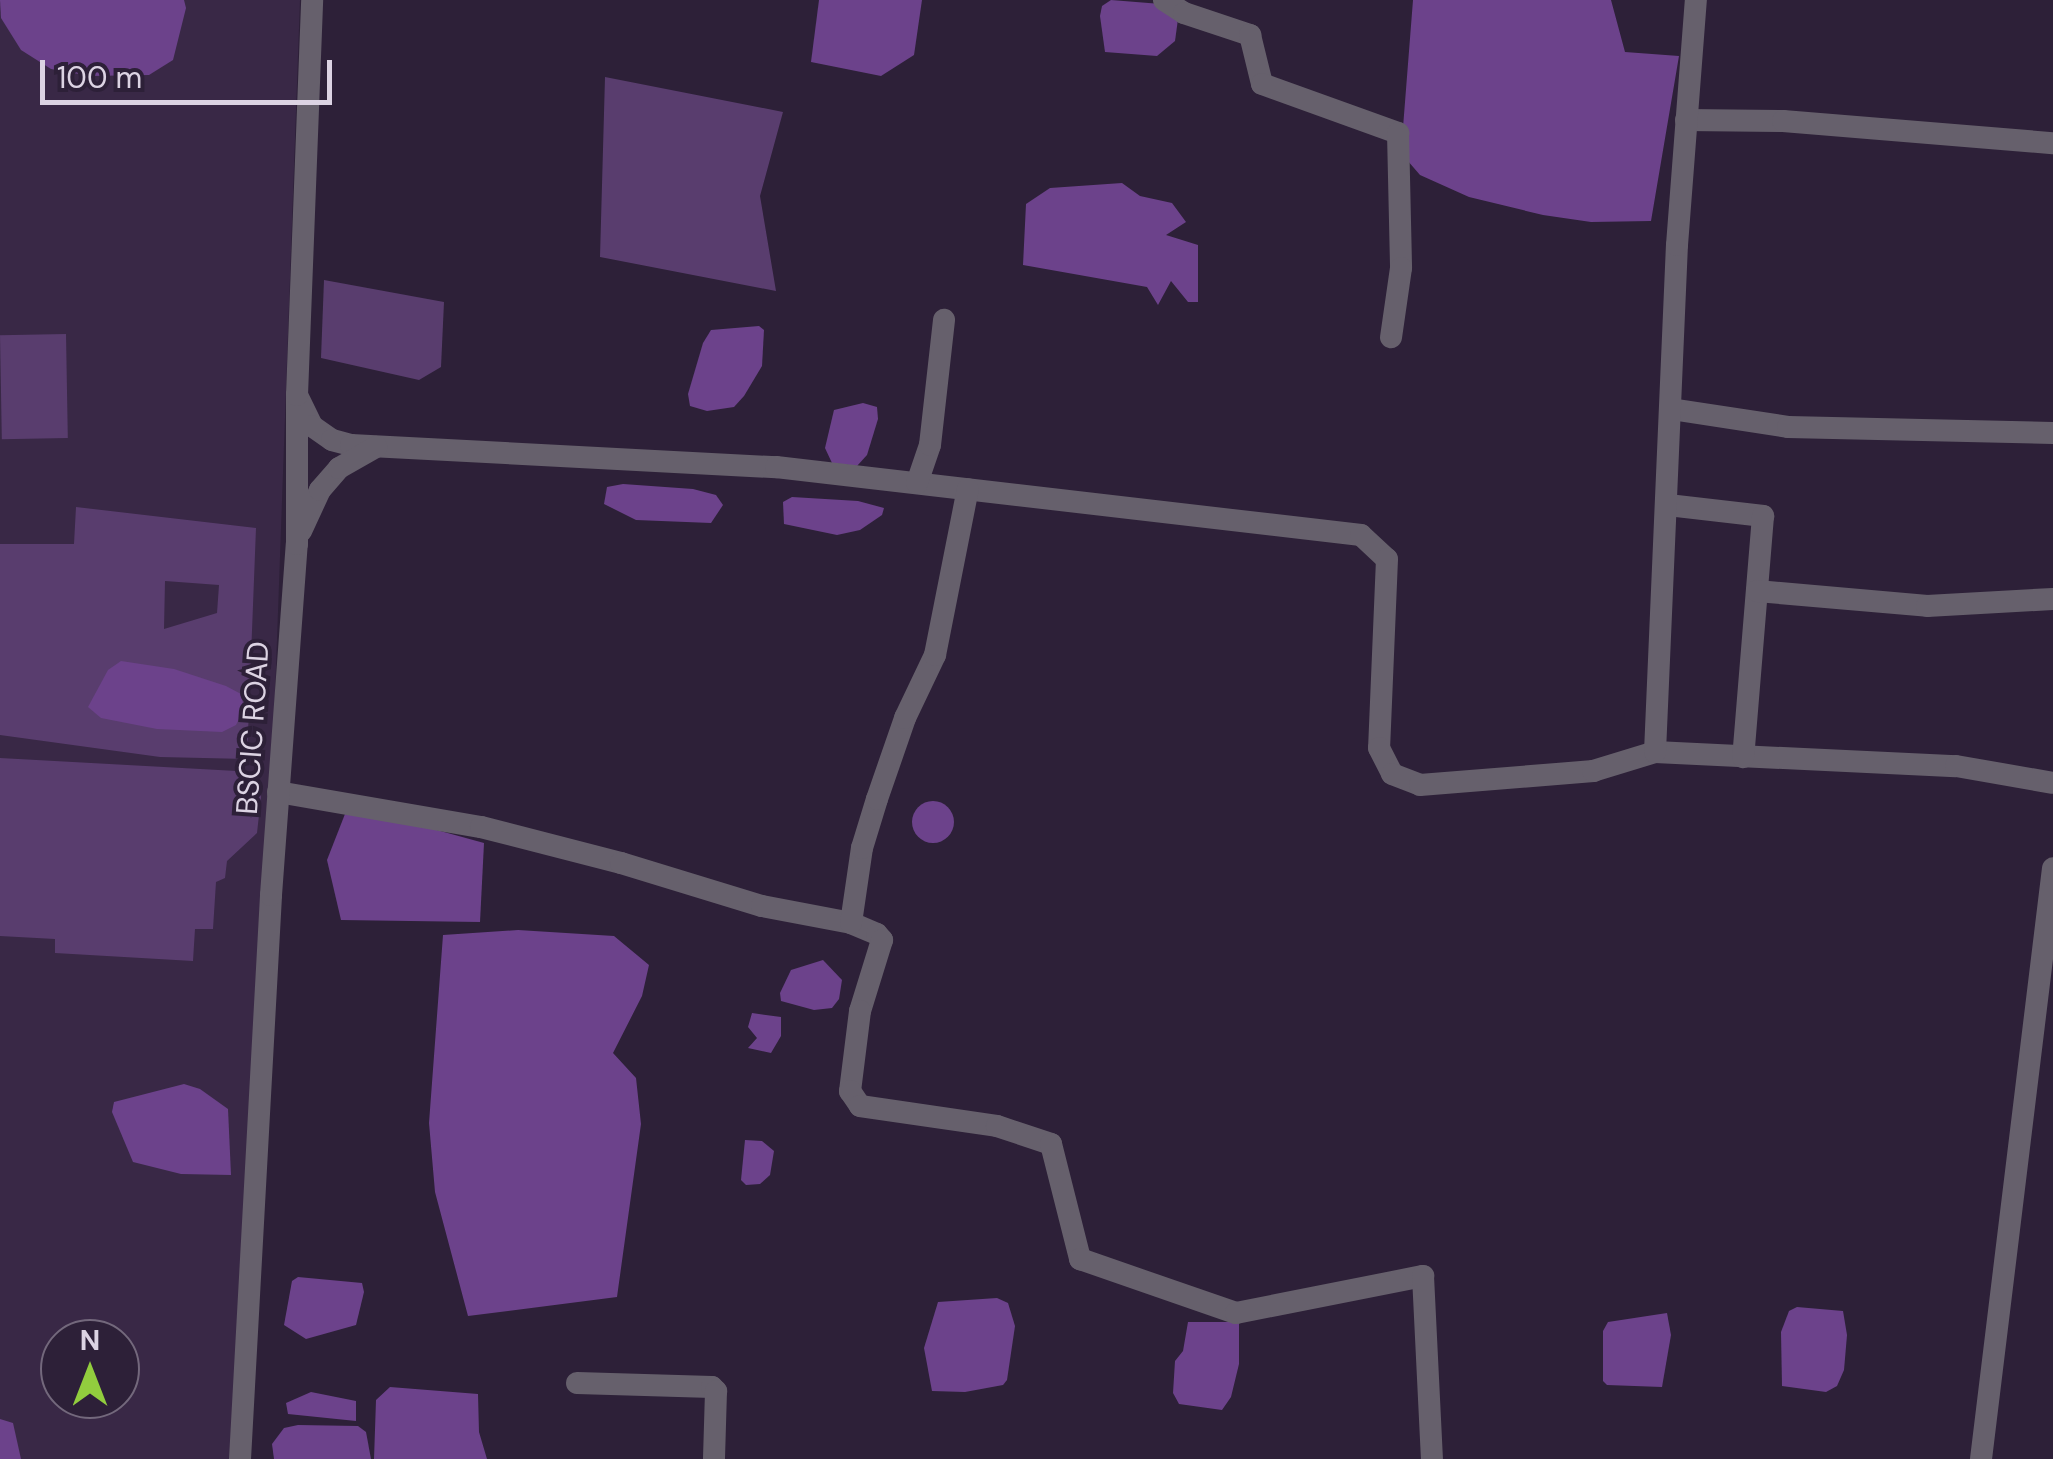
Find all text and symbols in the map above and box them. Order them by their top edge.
scale bar [45,40,338,102]
text: 100 m [57,58,142,97]
street label: BSCIC ROAD [229,640,277,816]
north arrow [40,1319,140,1419]
text: N [80,1322,100,1359]

